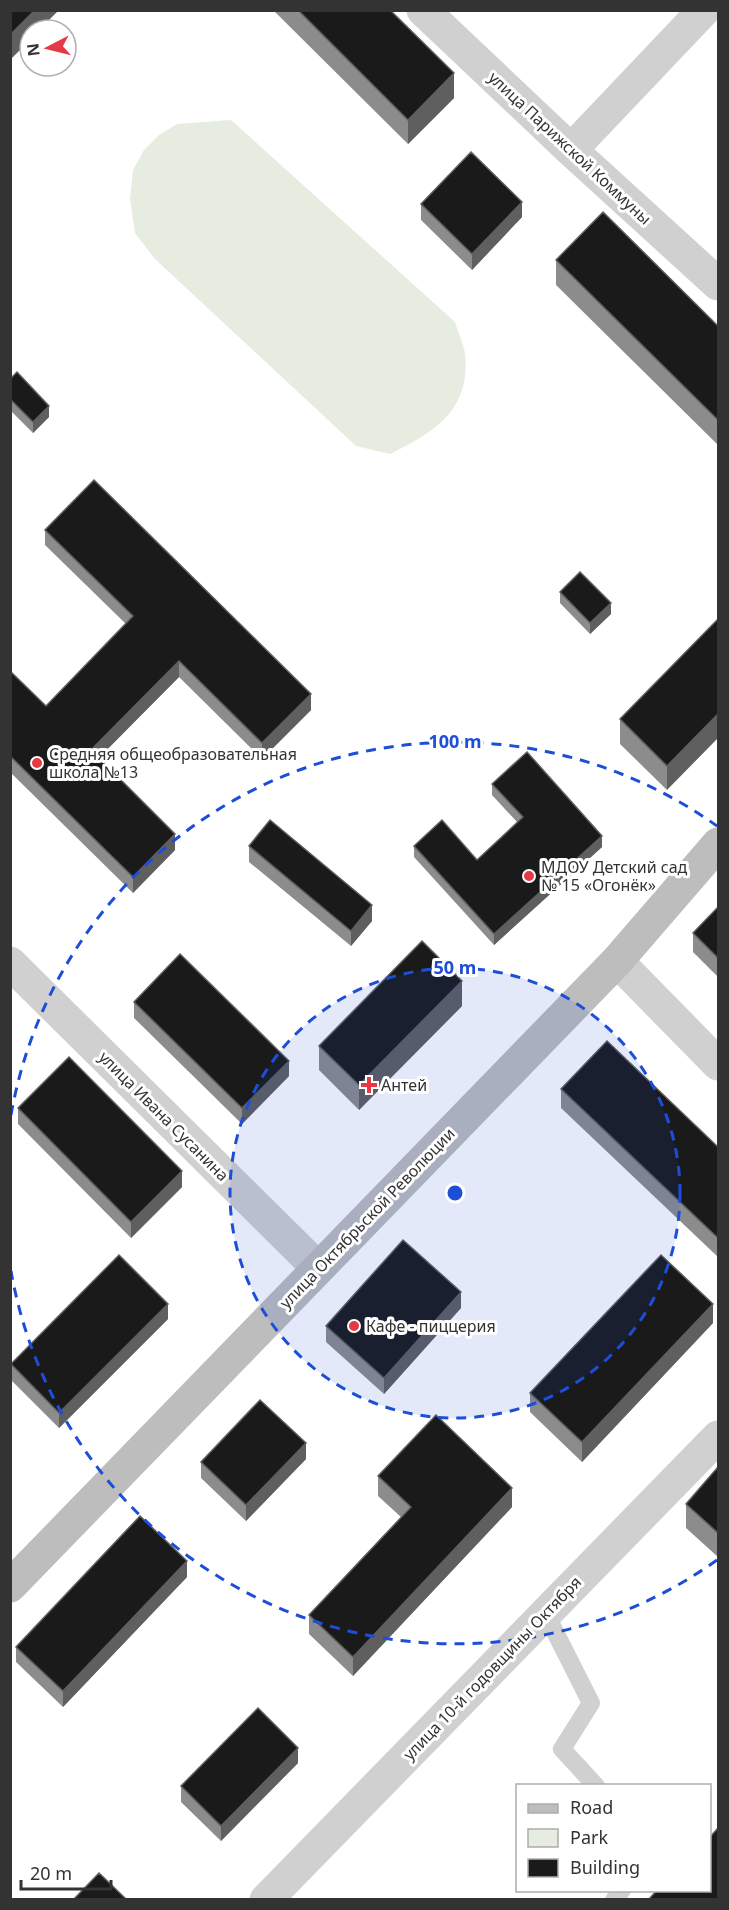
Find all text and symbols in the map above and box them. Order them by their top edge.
north arrow [18,18,78,78]
text: N [21,42,45,58]
street label: улица Парижской Коммуны [484,67,656,229]
text: 100 m [428,729,482,753]
place label: Средняя общеобразовательная школа №13 [49,743,297,783]
marker: Средняя общеобразовательная школа №13 [30,756,44,770]
place label: МДОУ Детский сад № 15 «Огонёк» [541,856,688,896]
marker: МДОУ Детский сад № 15 «Огонёк» [522,869,536,883]
text: 50 m [434,955,476,979]
street label: улица Ивана Сусанина [94,1046,234,1186]
place label: Антей [381,1074,427,1096]
marker: Антей [362,1078,376,1092]
street label: улица Октябрьской Революции [275,1123,459,1313]
centre of rings [445,1183,465,1203]
place label: Кафе - пиццерия [366,1315,496,1337]
marker: Кафе - пиццерия [347,1319,361,1333]
street label: улица 10-й годовщины Октября [398,1571,586,1765]
legend [516,1784,711,1892]
text: Road [570,1795,613,1819]
text: Park [570,1825,608,1849]
scale bar [21,1853,111,1891]
text: Building [570,1855,640,1879]
text: 20 m [30,1861,72,1885]

